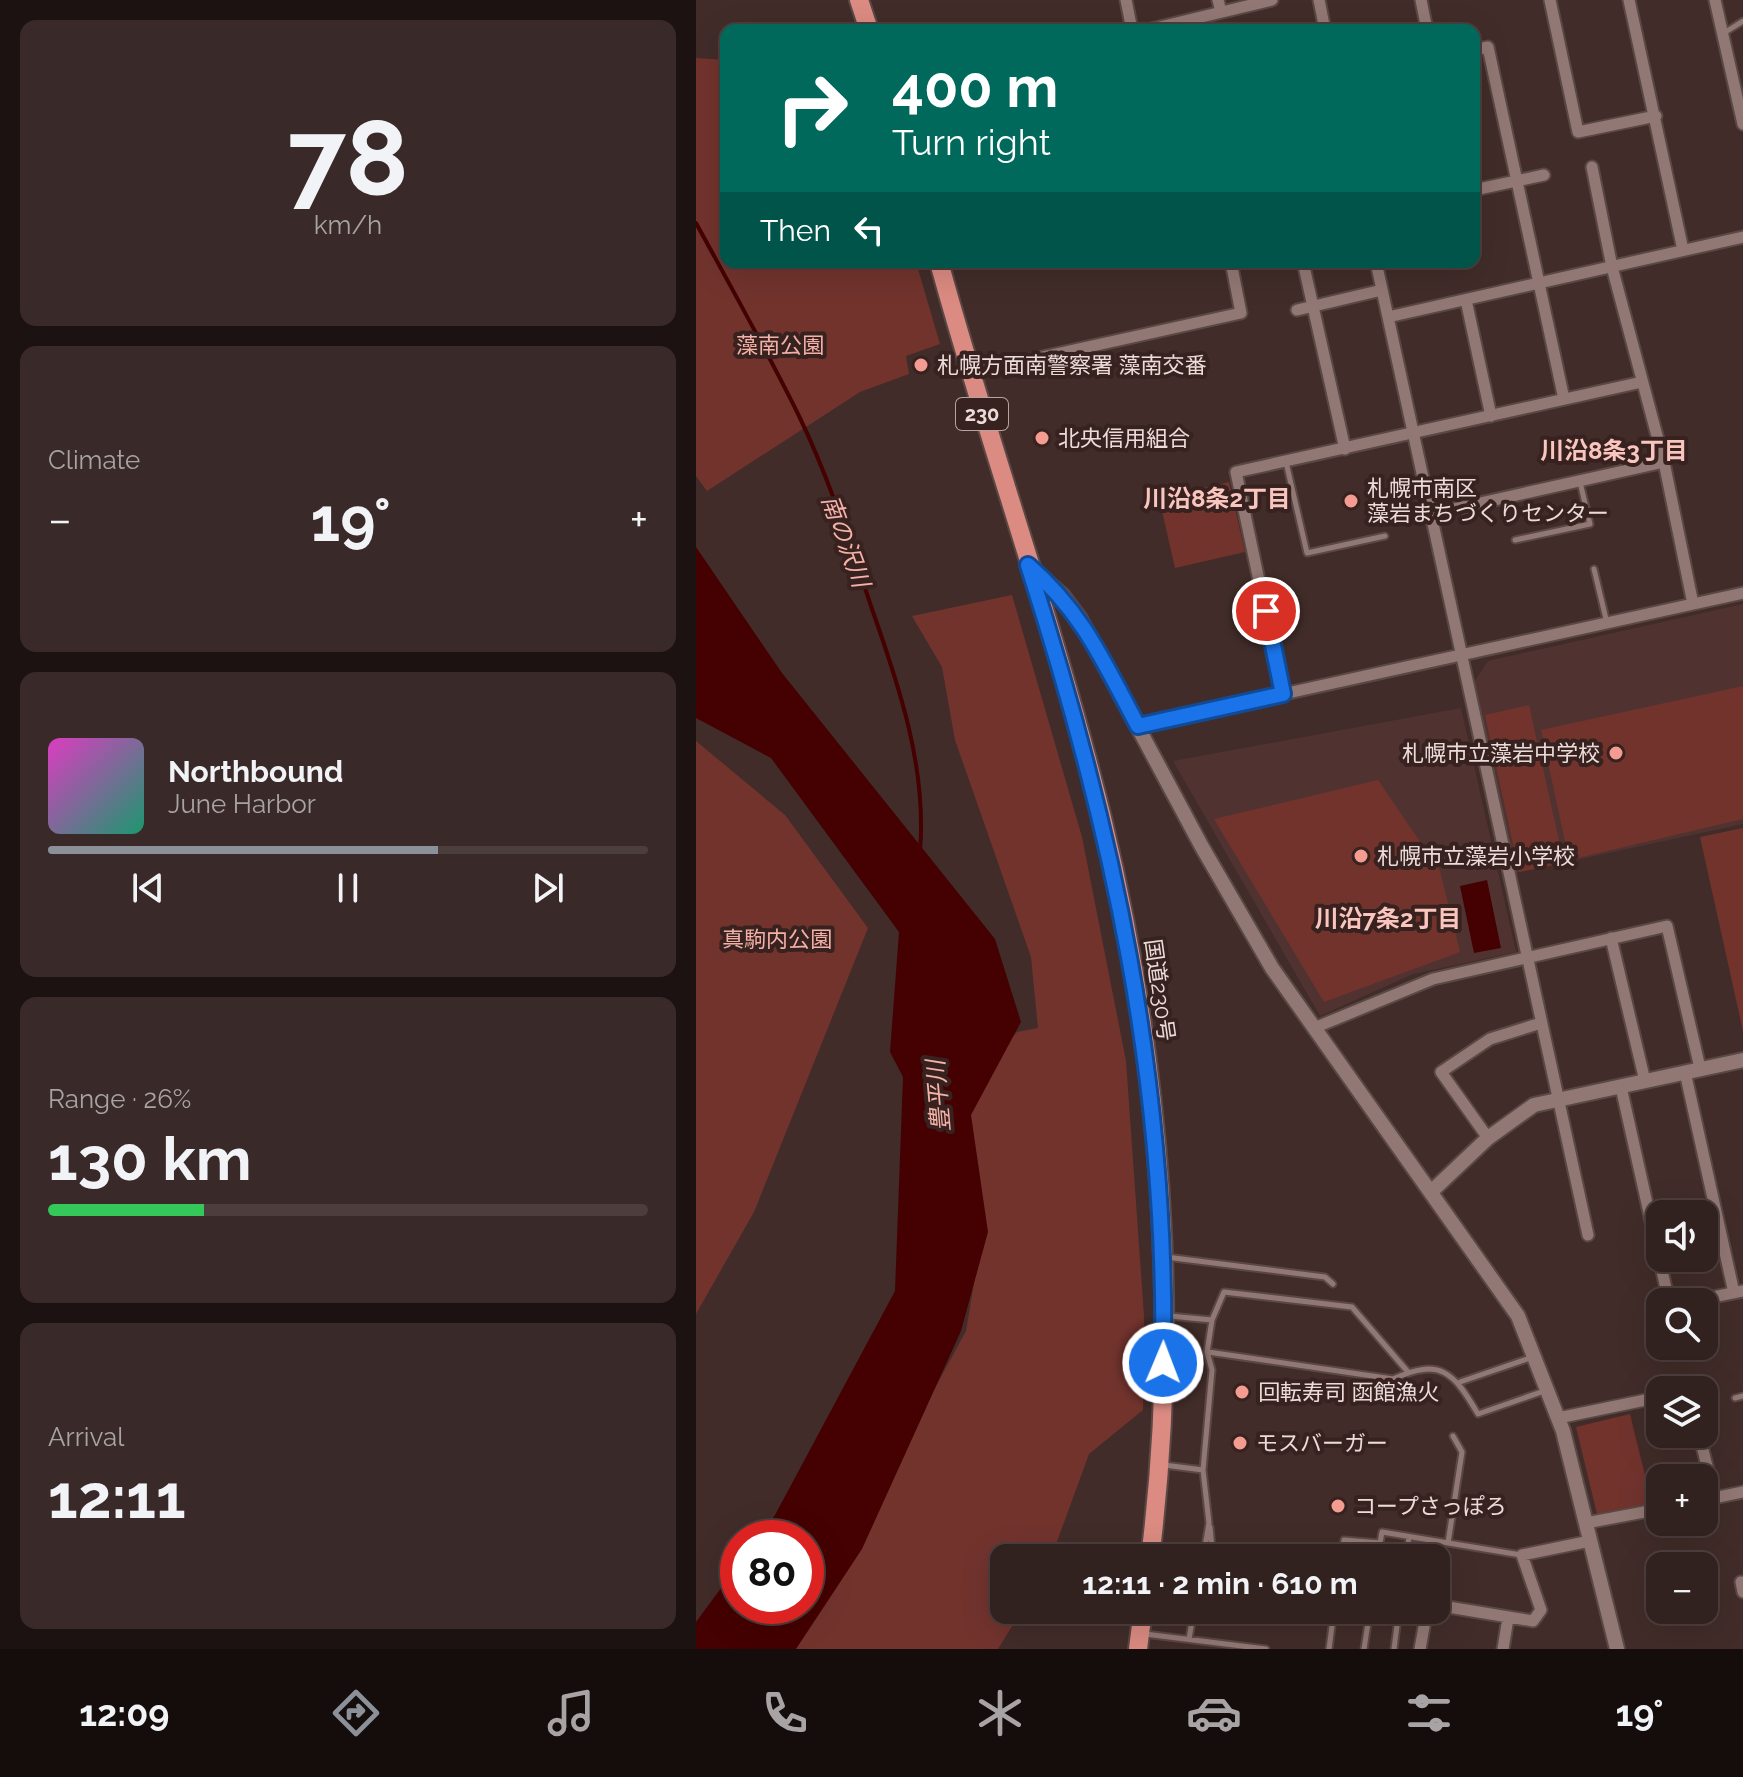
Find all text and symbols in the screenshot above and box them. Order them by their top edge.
text: 400 m [892,54,1058,120]
icon: right [760,56,864,160]
text: 78 [287,97,409,219]
text: Turn right [892,121,1051,163]
icon: left [847,208,891,252]
text: km/h [314,210,382,240]
text: Then [760,213,831,248]
park label: 藻南公園 [736,332,824,358]
place label: 札幌方面南警察署 藻南交番 [937,352,1207,378]
marker: 札幌方面南警察署 藻南交番 [912,356,930,374]
road number: 230 [956,398,1008,430]
place label: 北央信用組合 [1058,425,1190,451]
marker: 北央信用組合 [1033,429,1051,447]
district label: 川沿8条3丁目 [1540,436,1688,465]
text: Climate [48,445,140,475]
place label: 札幌市南区 藻岩まちづくりセンター [1367,475,1609,526]
district label: 川沿8条2丁目 [1143,484,1291,513]
text: 19° [311,485,391,555]
water label: 南の沢川 [816,491,877,594]
marker: 札幌市南区 藻岩まちづくりセンター [1342,492,1360,510]
text: − [48,494,72,545]
text: + [630,494,648,545]
pin [1232,577,1300,645]
icon: arrive [1244,589,1288,633]
place label: 札幌市立藻岩中学校 [1402,740,1600,766]
marker: 札幌市立藻岩中学校 [1607,744,1625,762]
text: Northbound [168,754,343,789]
text: June Harbor [168,789,316,819]
place label: 札幌市立藻岩小学校 [1377,843,1575,869]
marker: 札幌市立藻岩小学校 [1352,847,1370,865]
icon: previous [126,866,170,910]
icon: pause [326,866,370,910]
icon: next [526,866,570,910]
district label: 川沿7条2丁目 [1315,904,1462,933]
park label: 真駒内公園 [722,926,832,952]
street label: 国道230号 [1140,937,1180,1043]
water label: 豊平川 [920,1056,956,1133]
text: Range · 26% [48,1084,191,1114]
text: 130 km [48,1124,252,1194]
map controls [1646,1200,1718,1624]
button: sound [1646,1200,1718,1272]
button: search [1646,1288,1718,1360]
position arrow [1121,1321,1205,1405]
button: layers [1646,1376,1718,1448]
place label: 回転寿司 函館漁火 [1258,1379,1440,1405]
marker: 回転寿司 函館漁火 [1233,1383,1251,1401]
text: Arrival [48,1422,124,1452]
place label: モスバーガー [1256,1430,1388,1456]
marker: モスバーガー [1231,1434,1249,1452]
text: 12:11 [48,1462,186,1532]
button: + [1646,1464,1718,1536]
place label: コープさっぽろ [1354,1493,1507,1519]
marker: コープさっぽろ [1329,1497,1347,1515]
speed limit sign: 80 [720,1520,824,1624]
button: − [1646,1552,1718,1624]
text: 12:11 · 2 min · 610 m [1082,1566,1358,1601]
icon: directions [328,1685,384,1741]
icon: music [543,1685,599,1741]
icon: phone [757,1685,813,1741]
icon: climate [972,1685,1028,1741]
icon: car [1186,1685,1242,1741]
icon: filters [1401,1685,1457,1741]
text: 12:09 [79,1692,170,1734]
text: 19° [1615,1692,1664,1734]

